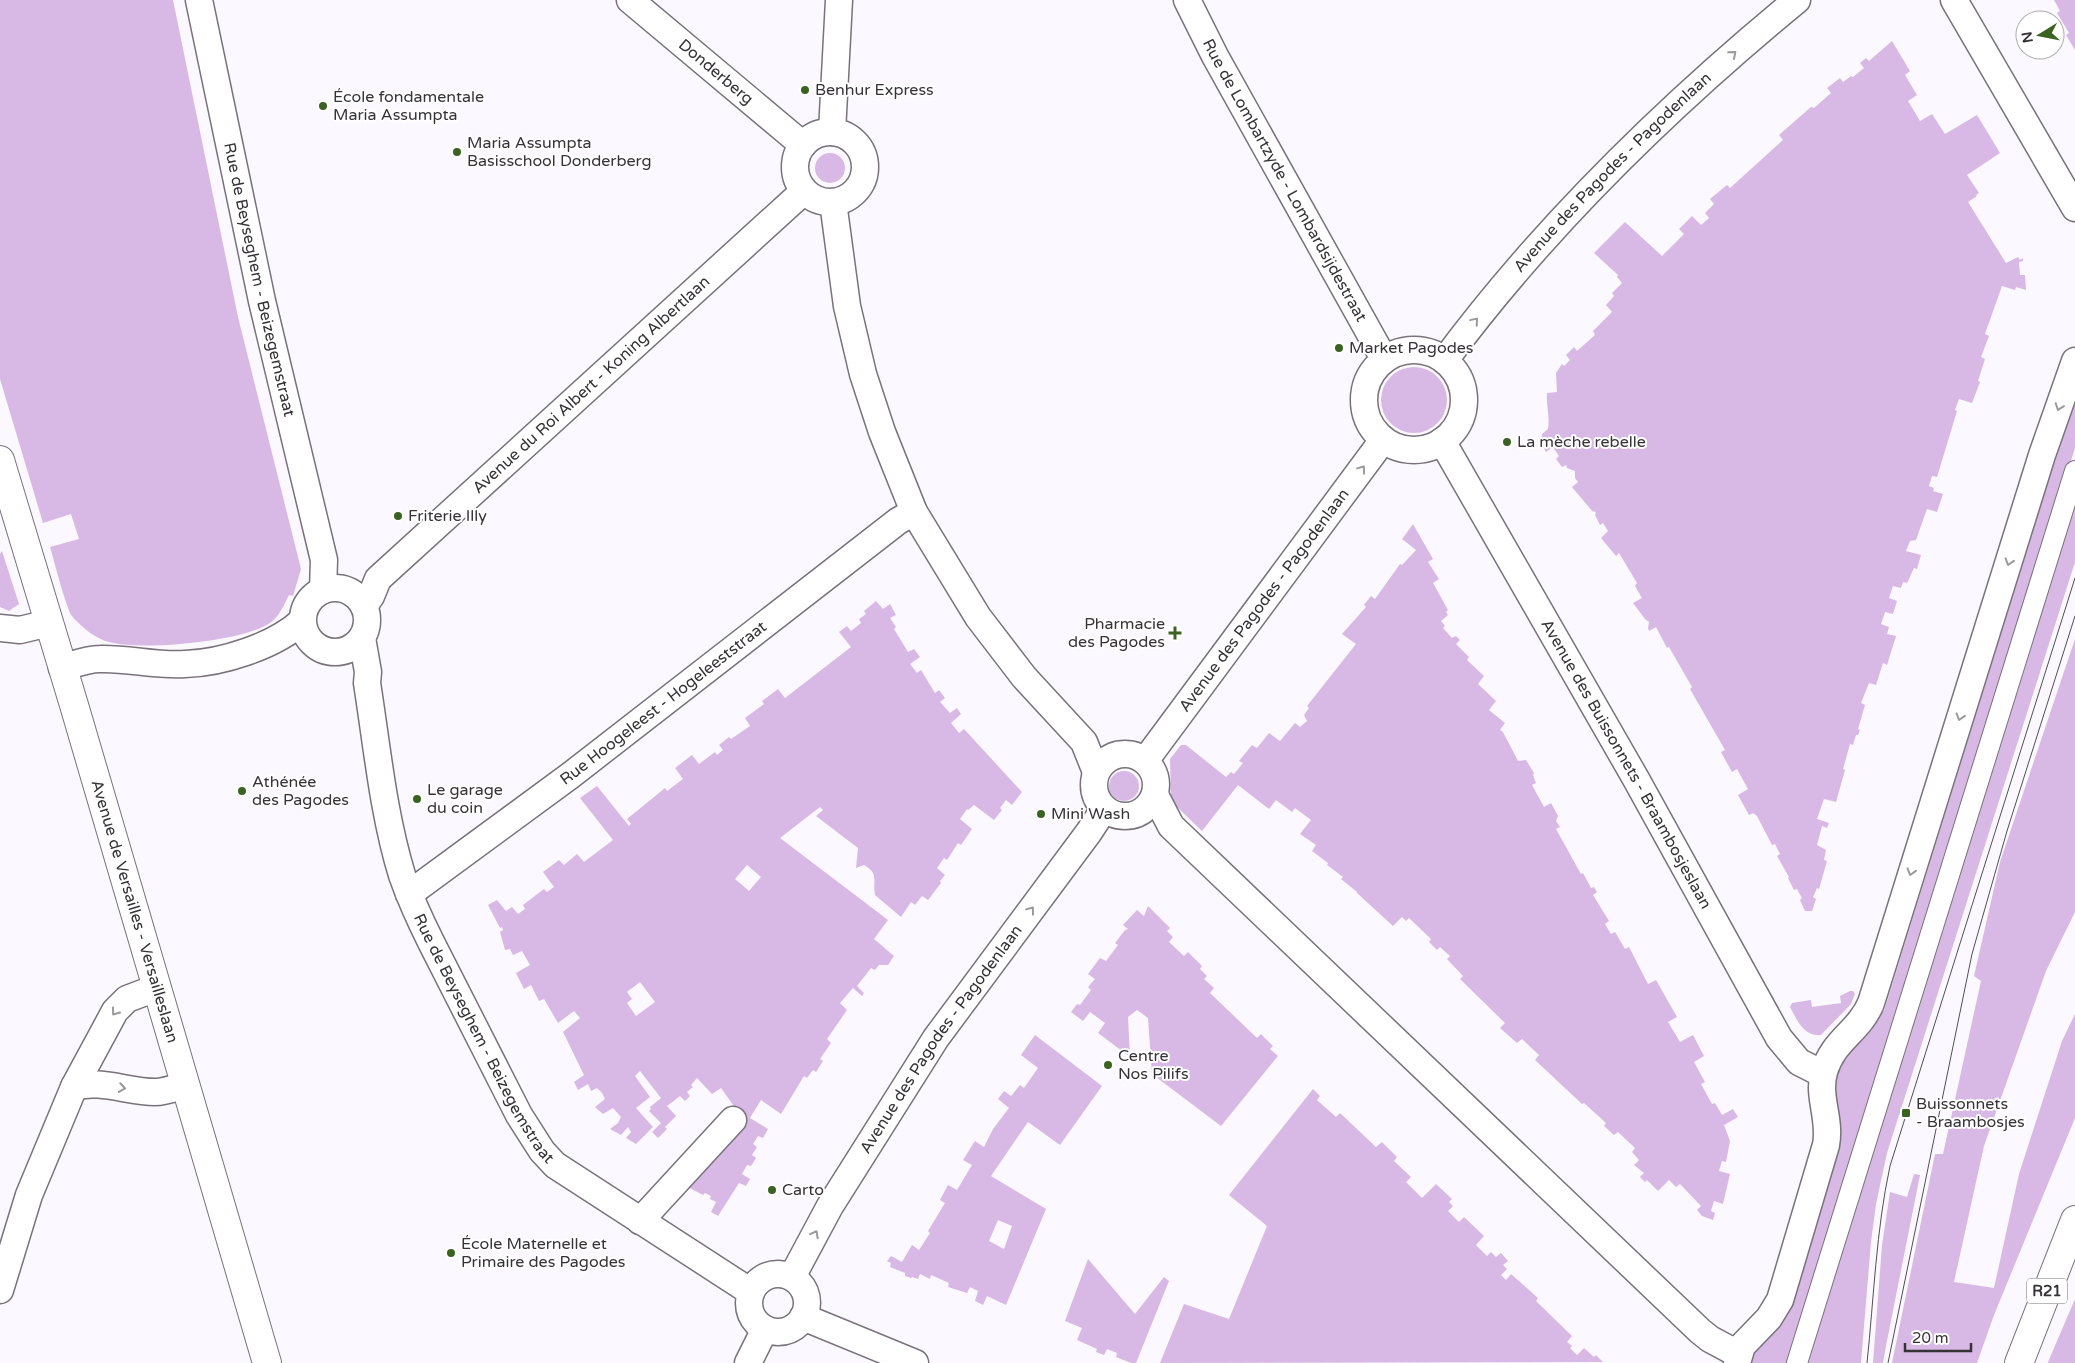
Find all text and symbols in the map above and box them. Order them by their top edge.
north arrow [2015,10,2065,60]
text: N [2018,30,2037,44]
street label: Donderberg [674,35,757,109]
street label: Rue de Lombartzyde - Lombardsijdestraat [1198,35,1371,325]
one-way arrow [1727,51,1736,60]
street label: Avenue des Pagodes - Pagodenlaan [1509,68,1716,276]
place label: Benhur Express [815,80,934,100]
marker: Benhur Express [799,84,811,96]
place label: École fondamentale Maria Assumpta [333,87,484,125]
marker: École fondamentale Maria Assumpta [317,100,329,112]
place label: Maria Assumpta Basisschool Donderberg [467,133,652,171]
street label: Rue de Beyseghem - Beizegemstraat [219,141,299,419]
marker: Maria Assumpta Basisschool Donderberg [451,146,463,158]
street label: Avenue du Roi Albert - Koning Albertlaan [468,272,714,498]
one-way arrow [1469,318,1478,327]
place label: Market Pagodes [1349,338,1473,358]
marker: Market Pagodes [1333,342,1345,354]
one-way arrow [2055,403,2065,411]
place label: La mèche rebelle [1517,432,1646,452]
marker: La mèche rebelle [1501,436,1513,448]
one-way arrow [1356,465,1365,475]
street label: Avenue des Pagodes - Pagodenlaan [1175,485,1354,716]
place label: Friterie Illy [408,506,487,526]
marker: Friterie Illy [392,510,404,522]
one-way arrow [2004,557,2014,566]
place label: Pharmacie des Pagodes [1068,614,1165,652]
street label: Avenue des Buissonnets - Braambosjeslaan [1536,616,1716,913]
street label: Rue Hoogeleest - Hogeleeststraat [556,617,771,790]
marker: Pharmacie des Pagodes [1169,627,1181,639]
one-way arrow [1956,712,1966,721]
place label: Athénée des Pagodes [252,772,349,810]
street label: Avenue de Versailles - Versailleslaan [87,778,183,1045]
place label: Le garage du coin [427,780,503,818]
marker: Athénée des Pagodes [236,785,248,797]
marker: Le garage du coin [411,793,423,805]
place label: Mini Wash [1051,804,1130,824]
marker: Mini Wash [1035,808,1047,820]
one-way arrow [1907,867,1917,876]
one-way arrow [1026,907,1034,916]
street label: Rue de Beyseghem - Beizegemstraat [409,911,558,1168]
street label: Avenue des Pagodes - Pagodenlaan [856,921,1027,1157]
one-way arrow [112,1006,121,1016]
place label: Centre Nos Pilifs [1118,1046,1189,1084]
marker: Centre Nos Pilifs [1102,1059,1114,1071]
one-way arrow [117,1082,126,1092]
place label: Buissonnets - Braambosjes [1916,1094,2025,1132]
marker: Buissonnets - Braambosjes [1900,1107,1912,1119]
place label: Carto [782,1180,824,1200]
marker: Carto [766,1184,778,1196]
one-way arrow [809,1230,819,1239]
place label: École Maternelle et Primaire des Pagodes [461,1234,625,1272]
marker: École Maternelle et Primaire des Pagodes [445,1247,457,1259]
road number: R21 [2027,1278,2067,1304]
scale bar [1905,1320,1971,1352]
text: 20 m [1912,1329,1949,1347]

